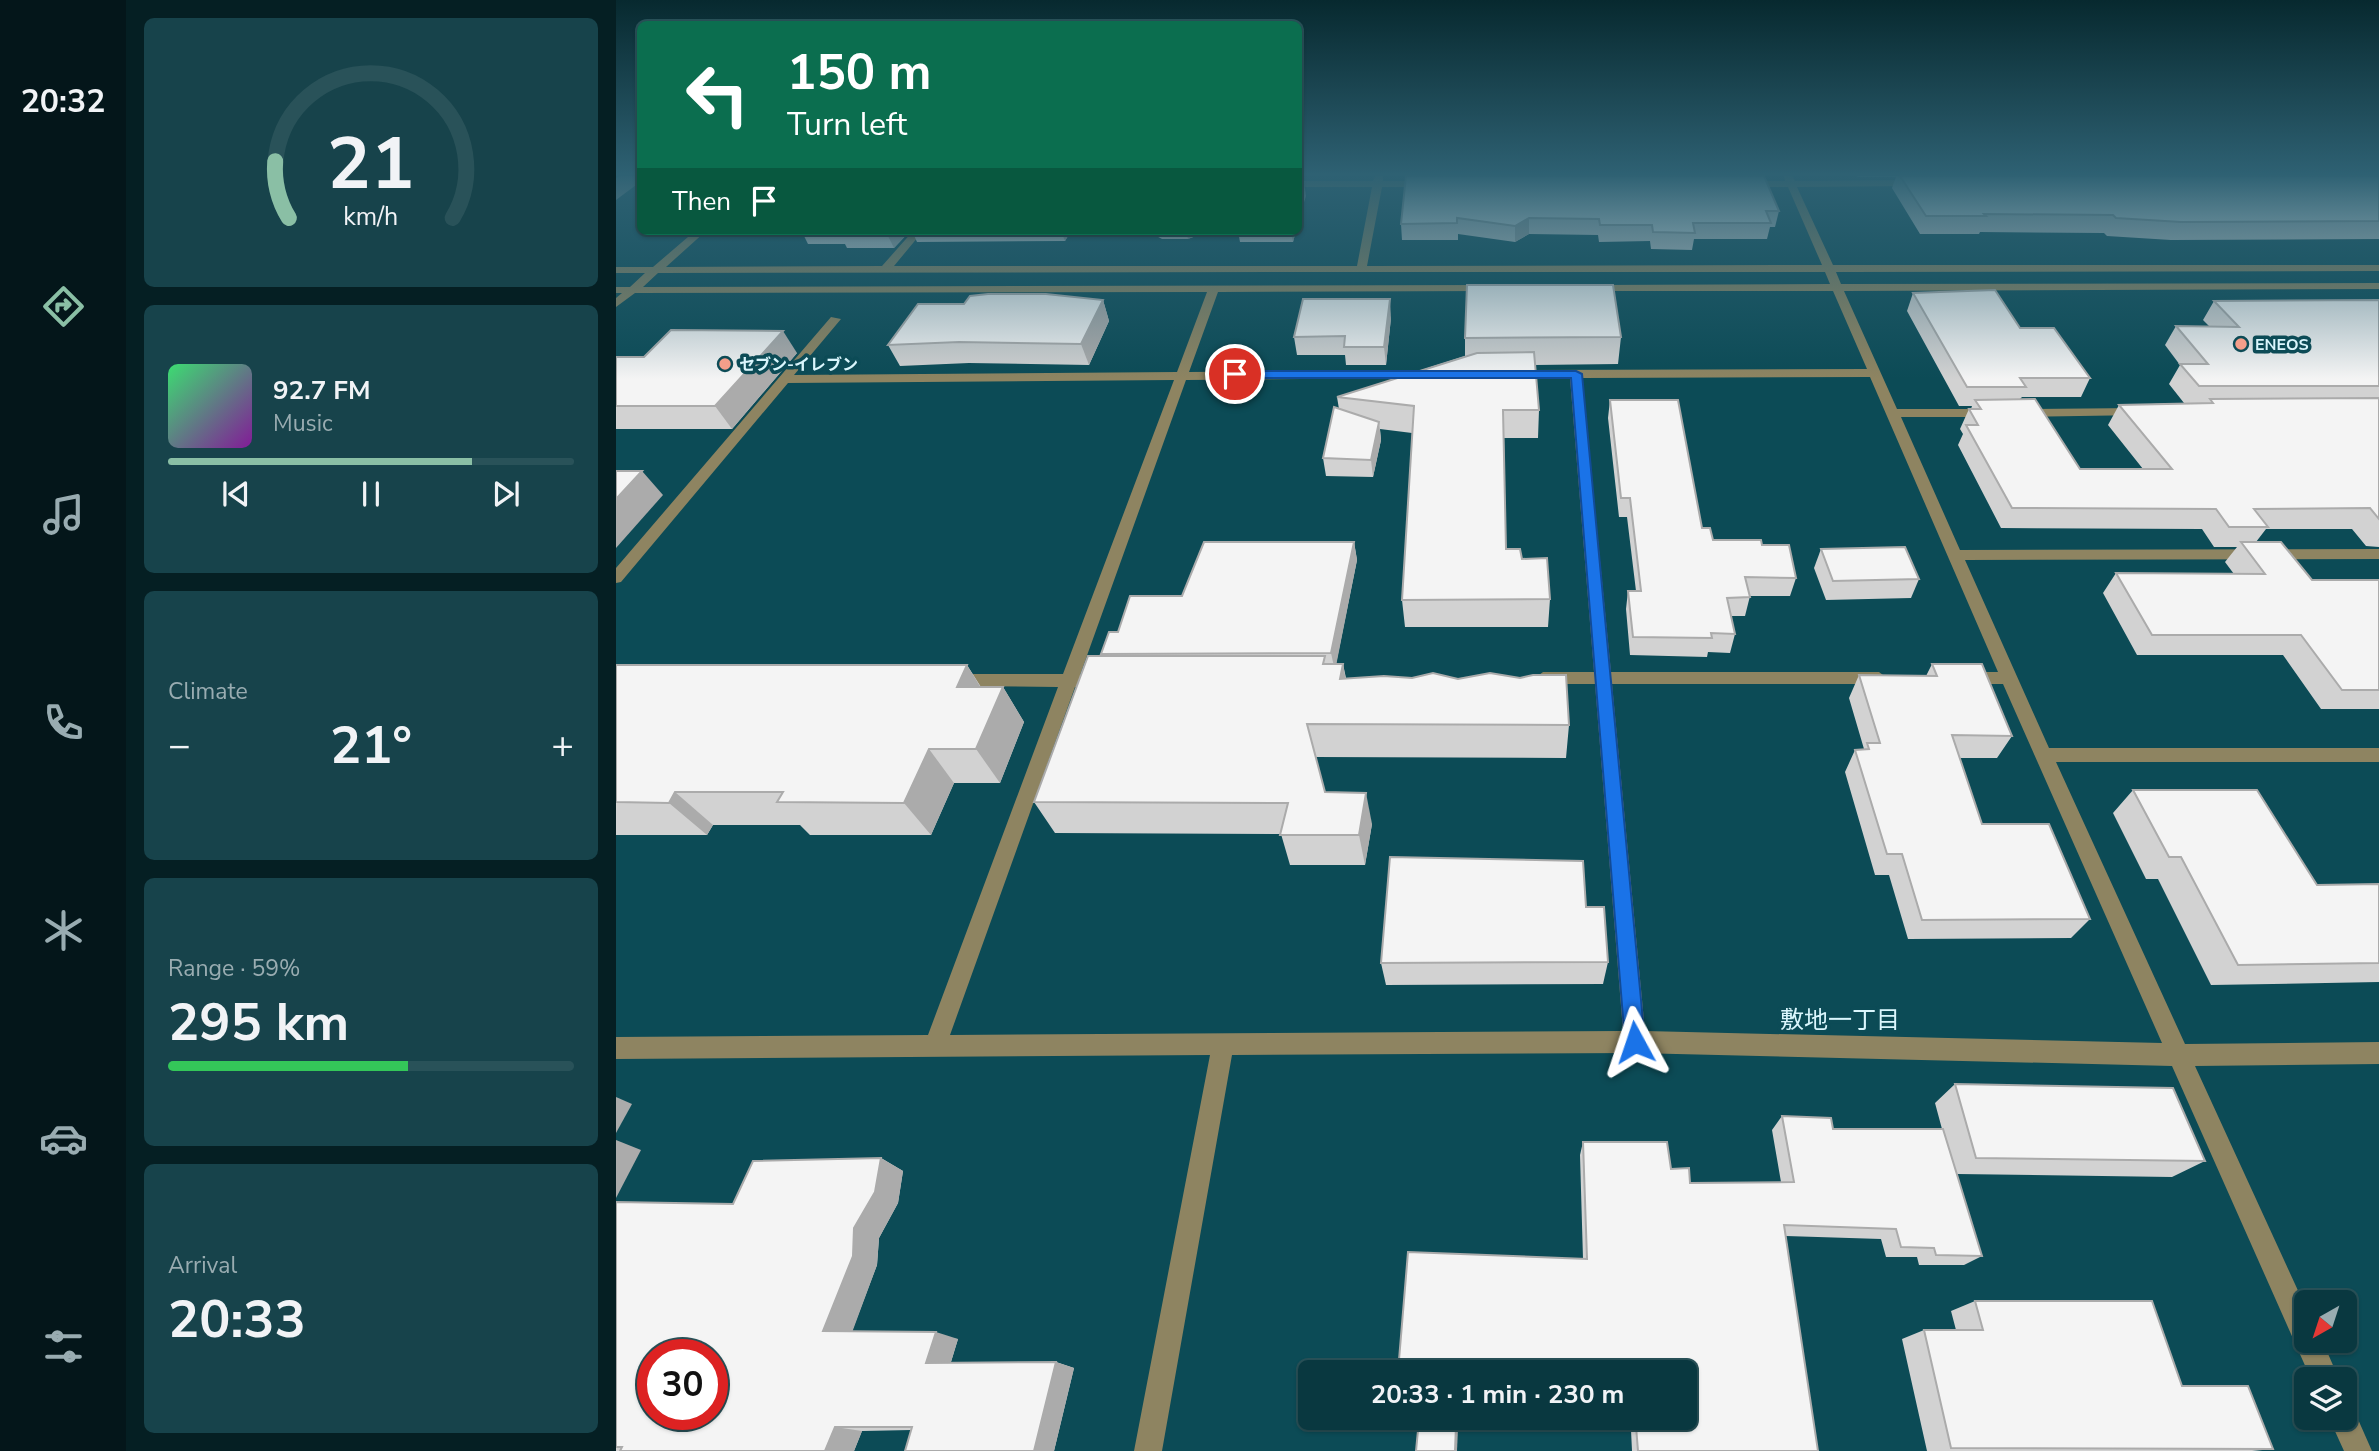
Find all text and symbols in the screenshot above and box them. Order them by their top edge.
text: 150 m [787,39,931,106]
icon: left [672,49,763,140]
text: 20:32 [21,80,105,123]
text: Turn left [787,103,907,146]
text: 21 [327,115,415,215]
icon: arrive [745,182,783,220]
text: Then [672,184,731,219]
text: km/h [343,200,399,234]
icon: directions [39,282,88,331]
place label: ENEOS [2255,334,2309,356]
marker: ENEOS [2233,336,2249,352]
pin [1205,344,1265,404]
place label: セブン-イレブン [739,354,858,376]
icon: arrive [1216,355,1254,393]
marker: セブン-イレブン [717,356,733,372]
text: 92.7 FM [273,373,370,408]
text: Music [273,408,333,439]
icon: previous [217,475,255,513]
icon: pause [352,475,390,513]
icon: next [487,475,525,513]
icon: music [39,490,88,539]
text: Climate [168,676,248,707]
icon: phone [39,698,88,747]
text: 21° [330,710,412,781]
text: − [168,720,191,771]
text: + [551,720,574,771]
icon: climate [39,906,88,955]
text: Range · 59% [168,953,300,984]
text: 295 km [168,987,349,1058]
district label: 敷地一丁目 [1780,1004,1900,1036]
position arrow [1598,1005,1672,1079]
icon: car [39,1114,88,1163]
text: Arrival [168,1250,237,1281]
text: 20:33 [168,1284,306,1355]
north arrow [2294,1290,2357,1353]
map controls [2294,1290,2357,1430]
icon: filters [39,1322,88,1371]
speed limit sign: 30 [637,1339,728,1430]
button: layers [2294,1367,2357,1430]
text: 20:33 · 1 min · 230 m [1371,1377,1624,1412]

